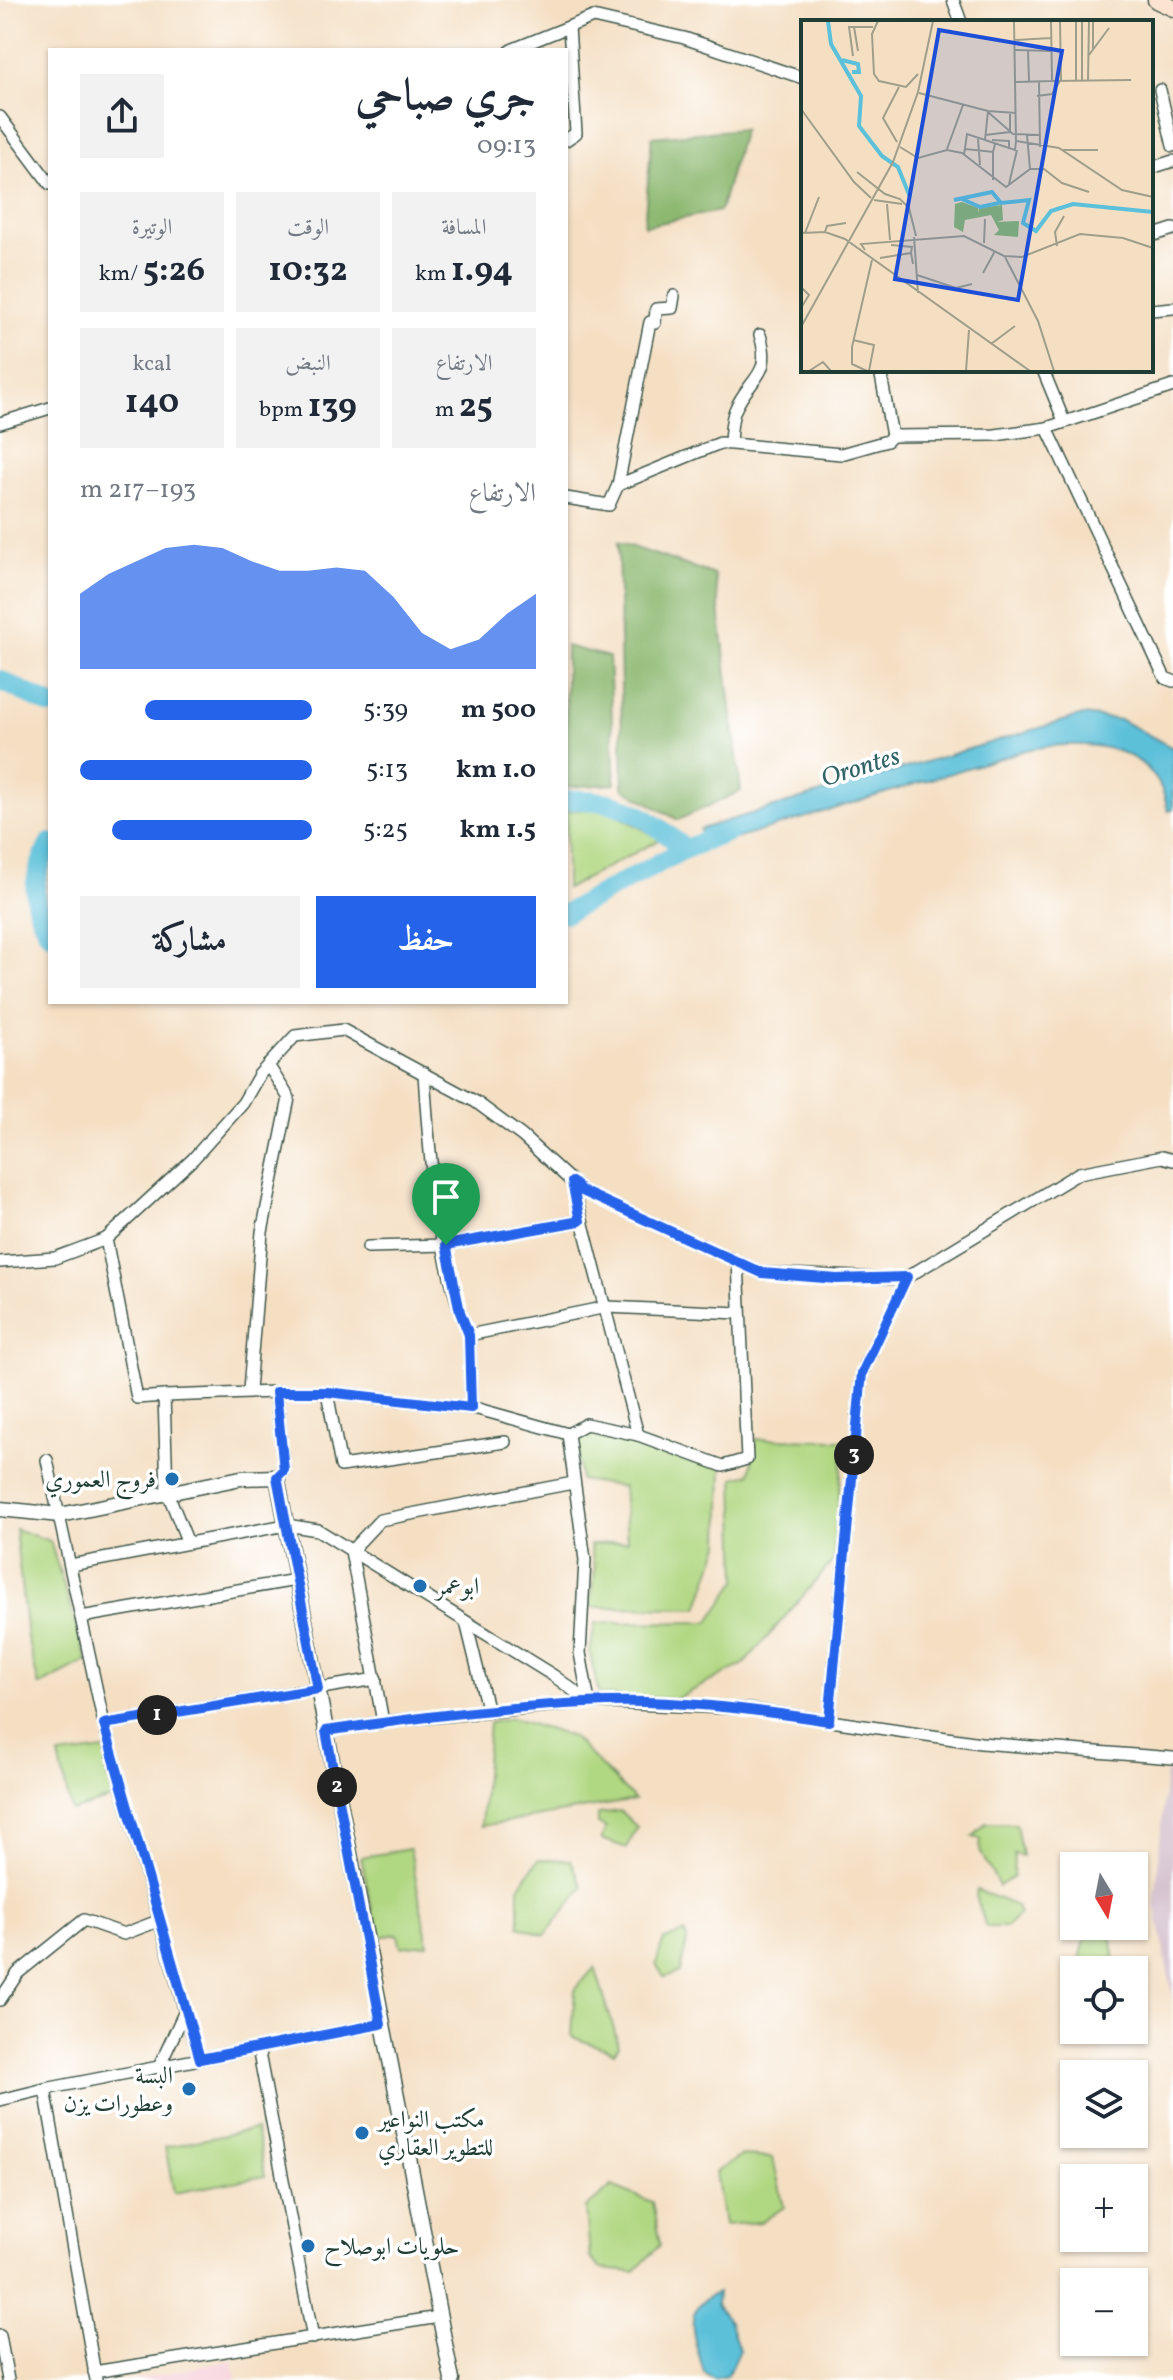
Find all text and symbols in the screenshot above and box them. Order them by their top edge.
inset map [801,20,1153,372]
text: جري صباحي [355,67,536,128]
button: share [80,74,164,158]
text: 09:13 [477,128,536,164]
text: الوتيرة [132,213,172,244]
text: الوقت [287,213,329,244]
text: المسافة [442,213,486,244]
text: 5:26 [143,248,205,295]
text: 10:32 [268,248,348,295]
text: 1.94 [451,248,513,295]
text: /km [99,259,143,290]
text: km [415,259,451,290]
text: kcal [132,349,172,380]
text: النبض [285,349,331,380]
text: الارتفاع [435,349,493,380]
text: 140 [125,380,179,427]
text: 139 [308,384,357,431]
text: 25 [459,384,493,431]
text: bpm [259,395,308,426]
text: m [435,395,459,426]
text: 193–217 m [80,472,196,508]
text: الارتفاع [469,476,536,512]
text: 5:39 [363,692,408,728]
text: 500 m [461,692,536,728]
water label: Orontes [817,739,905,797]
text: 5:13 [366,752,408,788]
text: 1.0 km [456,752,536,788]
text: 5:25 [363,812,408,848]
text: 1.5 km [460,812,536,848]
button: مشاركة [80,896,300,988]
button: حفظ [316,896,536,988]
pin [412,1163,480,1245]
icon: arrive [424,1175,468,1219]
pin: 3 [834,1435,874,1475]
text: 3 [848,1439,860,1470]
place label: فروج العموري [45,1464,156,1500]
marker: فروج العموري [163,1470,181,1488]
place label: ابوعمر [433,1571,479,1605]
marker: ابوعمر [411,1577,429,1595]
pin: 1 [137,1695,177,1735]
text: 1 [153,1699,161,1730]
pin: 2 [317,1767,357,1807]
text: 2 [331,1771,343,1802]
north arrow [1060,1852,1148,1940]
map controls [1060,1852,1148,2356]
button: locate [1060,1956,1148,2044]
place label: البسة وعطورات يزن [64,2060,173,2122]
button: layers [1060,2060,1148,2148]
marker: البسة وعطورات يزن [180,2080,198,2098]
place label: مكتب النواعير للتطوير العقاري [375,2104,493,2166]
marker: مكتب النواعير للتطوير العقاري [353,2124,371,2142]
button: + [1060,2164,1148,2252]
place label: حلويات ابوصلاح [324,2231,460,2267]
marker: حلويات ابوصلاح [299,2237,317,2255]
button: − [1060,2268,1148,2356]

